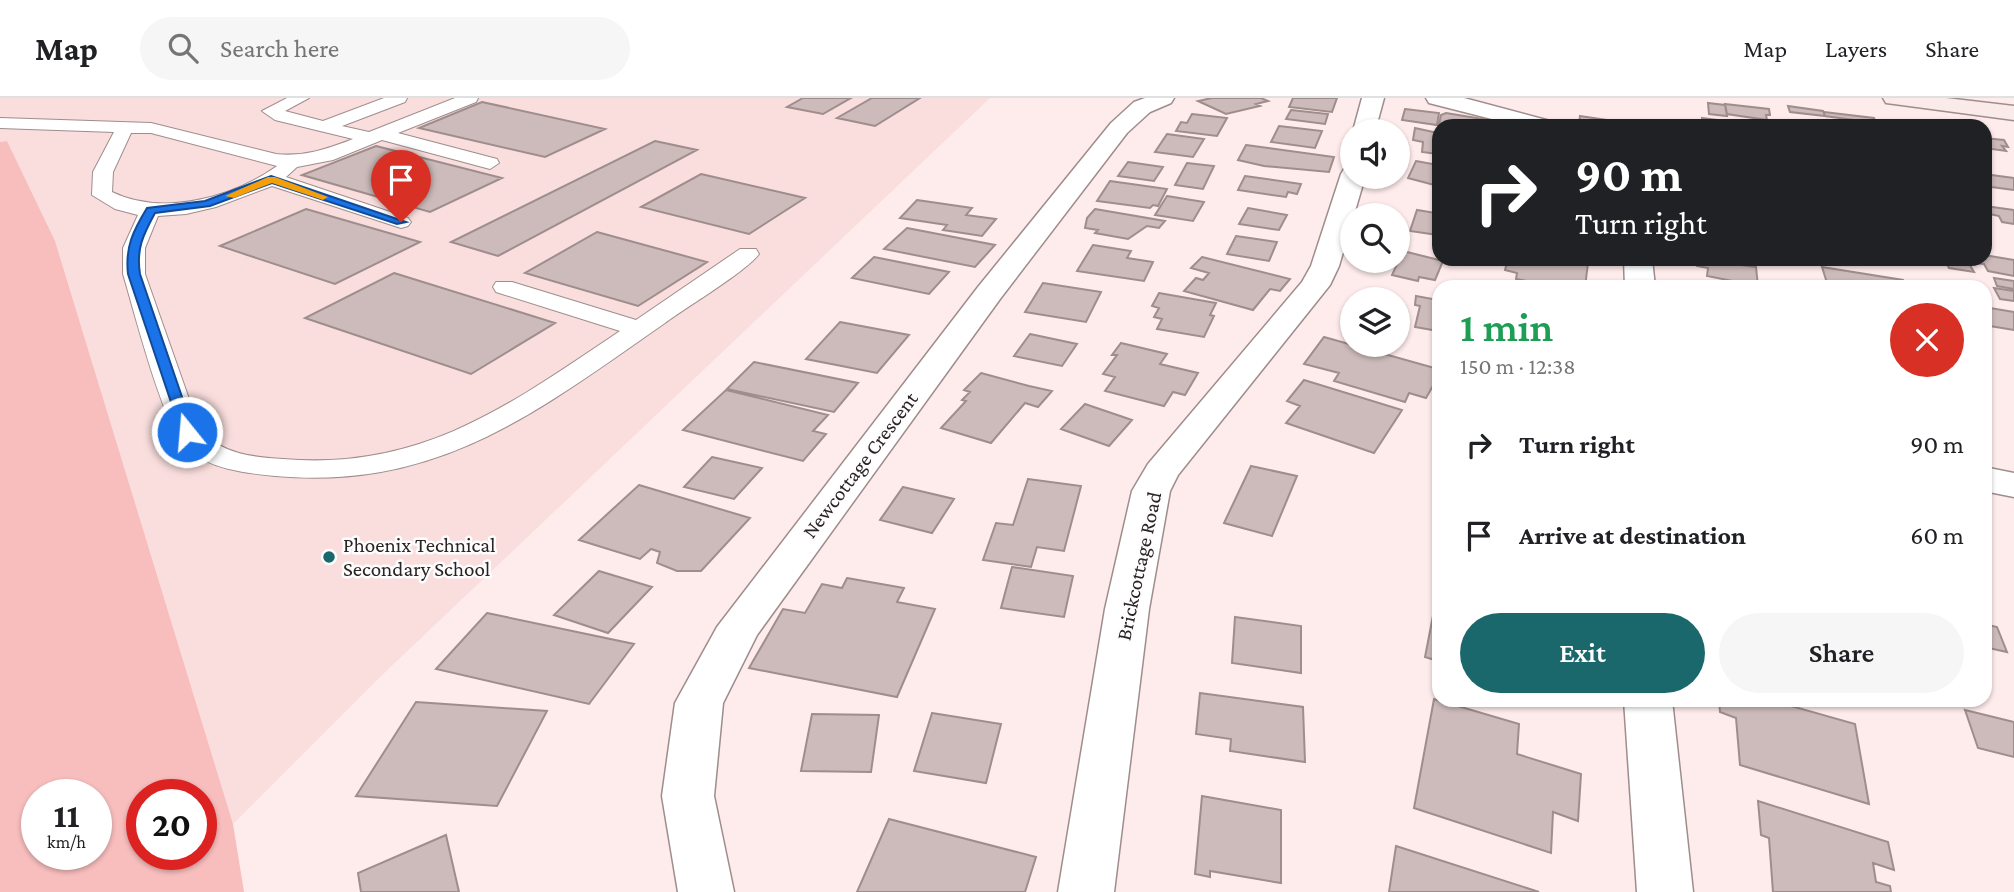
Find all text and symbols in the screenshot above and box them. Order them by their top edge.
search box [140,17,630,80]
icon: search [164,29,202,67]
text: Map [35,30,98,67]
text: Search here [220,34,339,63]
text: Map [1743,35,1787,62]
text: Layers [1825,35,1887,62]
text: Share [1925,35,1979,62]
map controls [1340,119,1410,357]
button: sound [1340,119,1410,189]
icon: right [1460,147,1551,238]
text: 90 m [1575,147,1682,202]
pin [371,150,431,222]
icon: arrive [382,161,420,199]
button: search [1340,203,1410,273]
text: Turn right [1575,205,1707,241]
button: layers [1340,287,1410,357]
text: 1 min [1460,303,1553,350]
button: close [1890,303,1964,377]
text: 150 m · 12:38 [1460,353,1576,379]
street label: Newcottage Crescent [797,386,923,543]
position arrow [150,395,224,469]
icon: right [1460,426,1498,464]
text: Turn right [1519,430,1635,459]
text: 90 m [1910,430,1964,459]
street label: Brickcottage Road [1112,490,1166,642]
icon: arrive [1460,517,1498,555]
text: Arrive at destination [1519,521,1746,550]
text: 60 m [1910,521,1964,550]
place label: Phoenix Technical Secondary School [343,533,496,581]
marker: Phoenix Technical Secondary School [321,549,337,565]
button: Exit [1460,613,1705,693]
button: Share [1719,613,1964,693]
speed limit sign: 20 [126,779,217,870]
text: 11 [53,796,80,835]
text: km/h [47,832,86,852]

